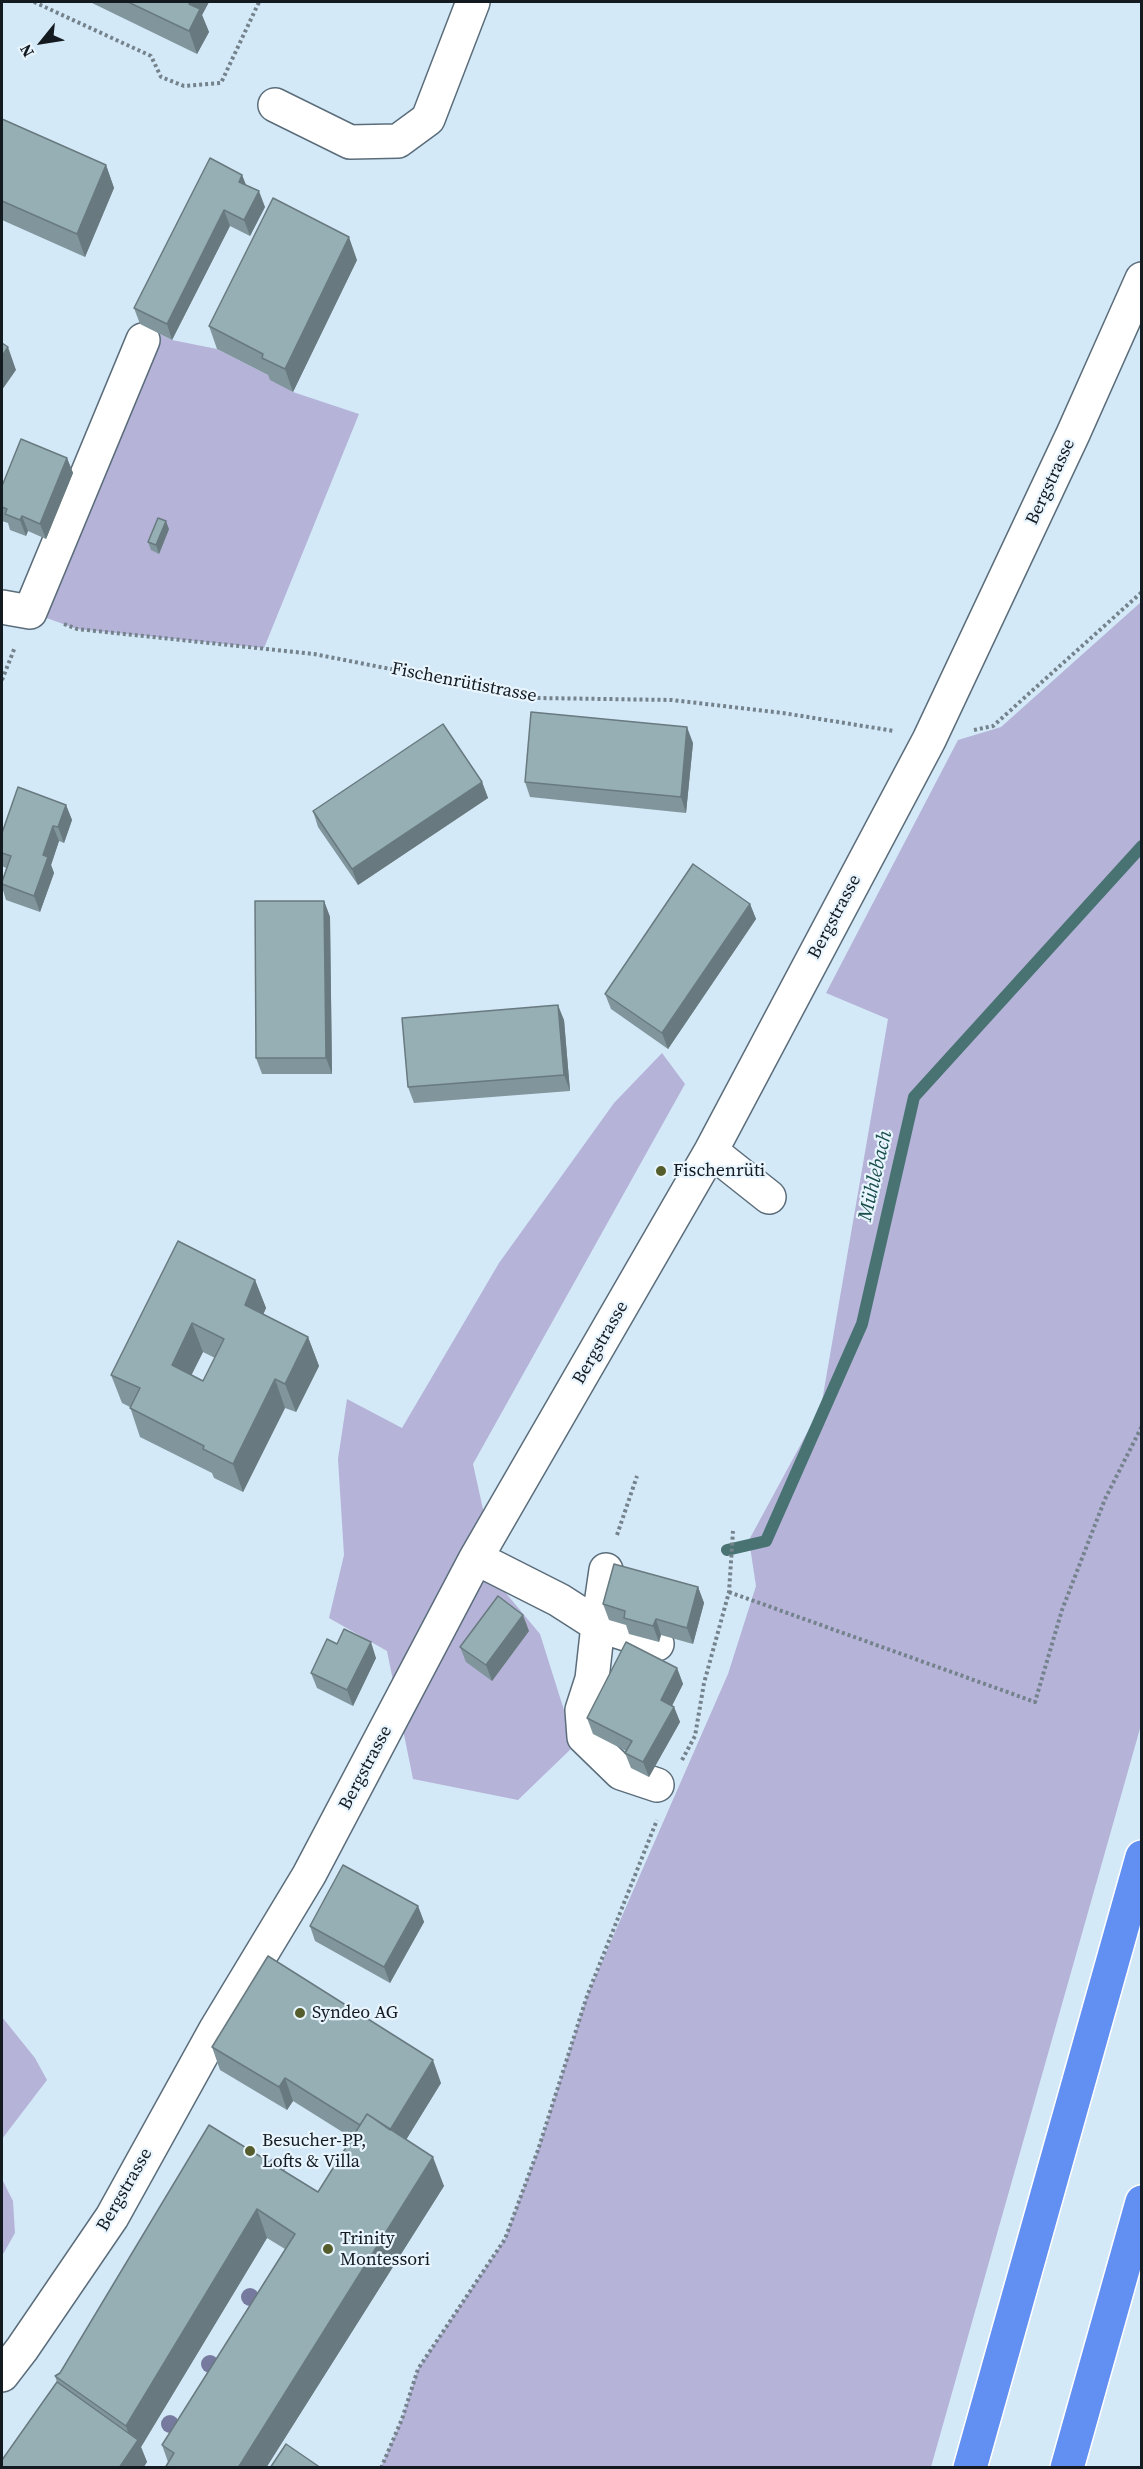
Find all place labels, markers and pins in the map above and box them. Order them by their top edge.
place label: Fischenrüti [673,1160,765,1182]
marker: Fischenrüti [654,1164,668,1178]
place label: Syndeo AG [312,2002,398,2024]
marker: Syndeo AG [293,2006,307,2020]
place label: Besucher-PP, Lofts & Villa [262,2130,367,2172]
marker: Besucher-PP, Lofts & Villa [243,2144,257,2158]
place label: Trinity Montessori [340,2228,430,2270]
marker: Trinity Montessori [321,2242,335,2256]

